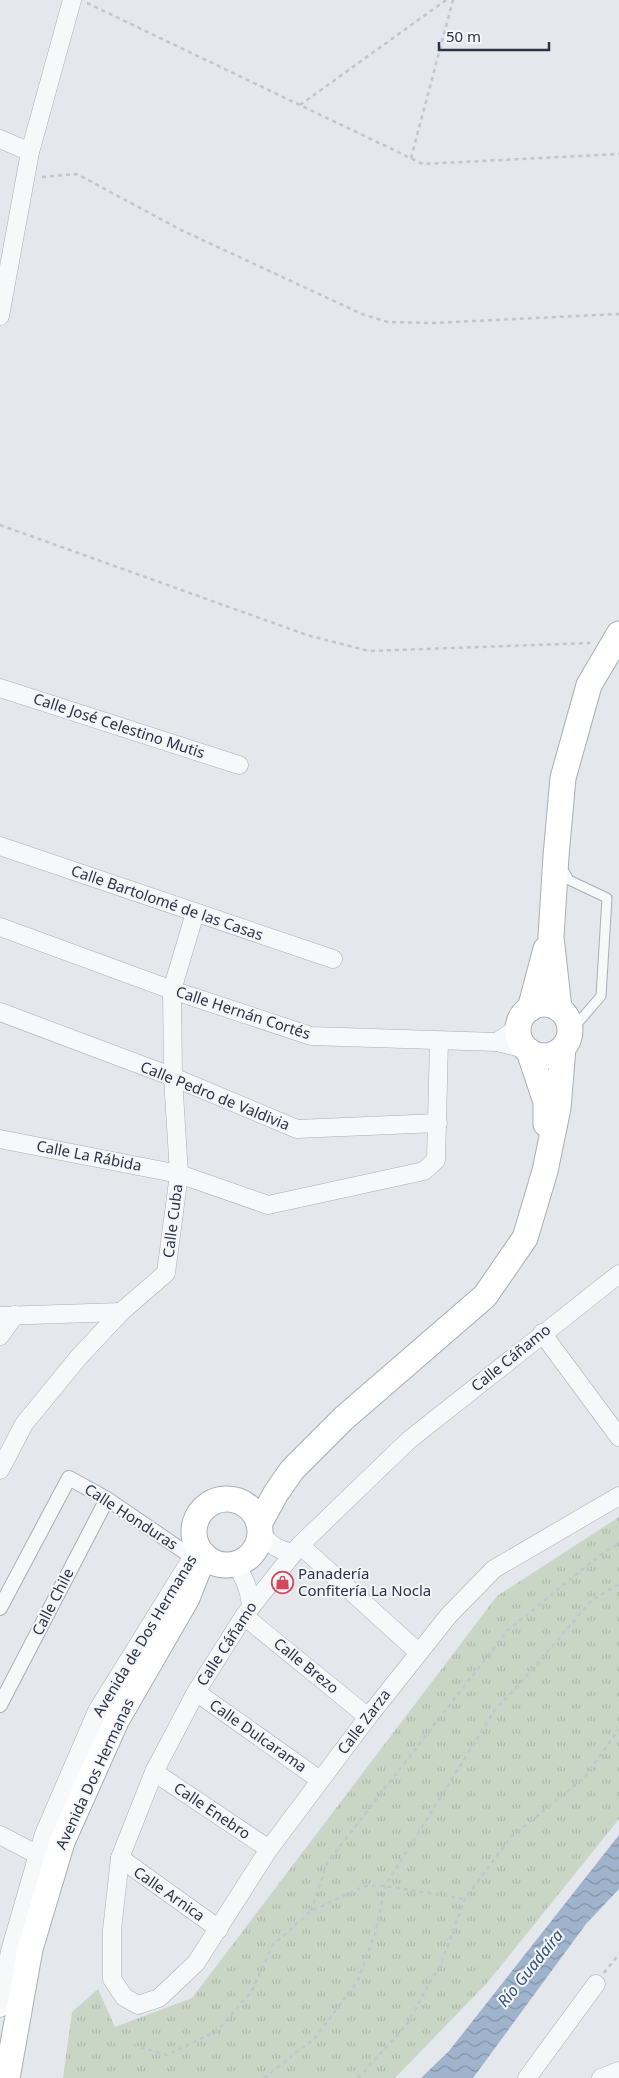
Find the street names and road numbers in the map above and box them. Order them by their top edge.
street label: Calle José Celestino Mutis [31,688,208,762]
street label: Calle Bartolomé de las Casas [69,860,266,944]
street label: Calle Hernán Cortés [173,981,313,1043]
street label: Calle Pedro de Valdivia [138,1056,293,1134]
street label: Calle La Rábida [35,1135,143,1175]
street label: Calle Cuba [158,1183,186,1259]
street label: Calle Cáñamo [467,1319,554,1395]
street label: Calle Honduras [81,1479,182,1554]
street label: Avenida de Dos Hermanas [88,1551,201,1720]
street label: Calle Chile [27,1565,78,1639]
street label: Calle Cáñamo [191,1597,261,1689]
street label: Calle Brezo [270,1633,343,1698]
street label: Calle Zarza [332,1685,394,1758]
street label: Calle Dulcarama [206,1694,311,1776]
street label: Avenida Dos Hermanas [50,1695,138,1852]
street label: Calle Enebro [170,1777,255,1843]
street label: Calle Arnica [130,1861,209,1925]

